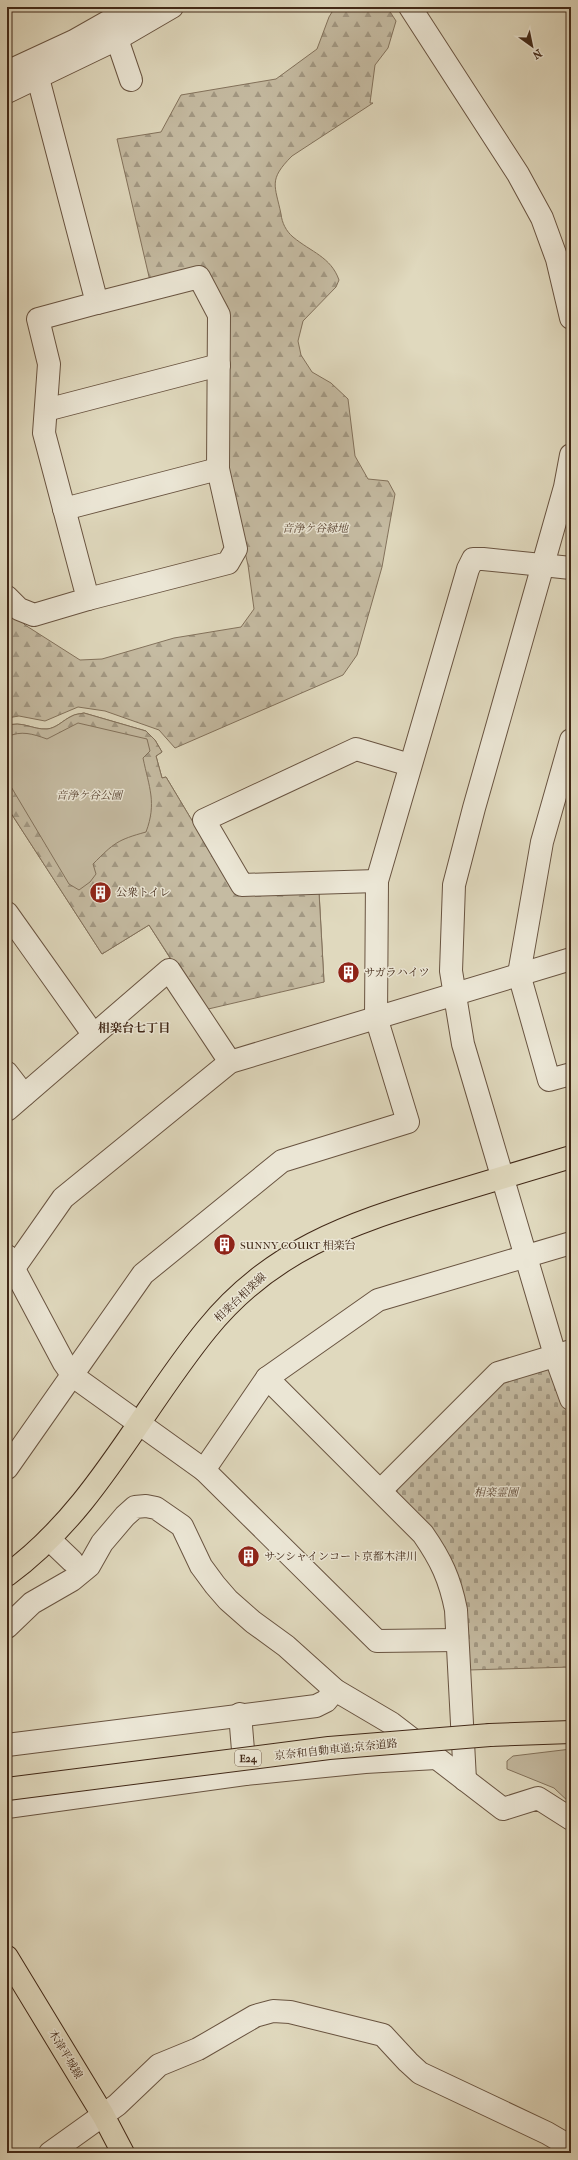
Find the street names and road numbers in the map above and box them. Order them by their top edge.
street label: 相楽台相楽線 [212,1270,269,1325]
street label: 京奈和自動車道;京奈道路 [274,1737,398,1762]
road number: E24 [235,1750,261,1766]
street label: 木津平城線 [46,2027,85,2081]

